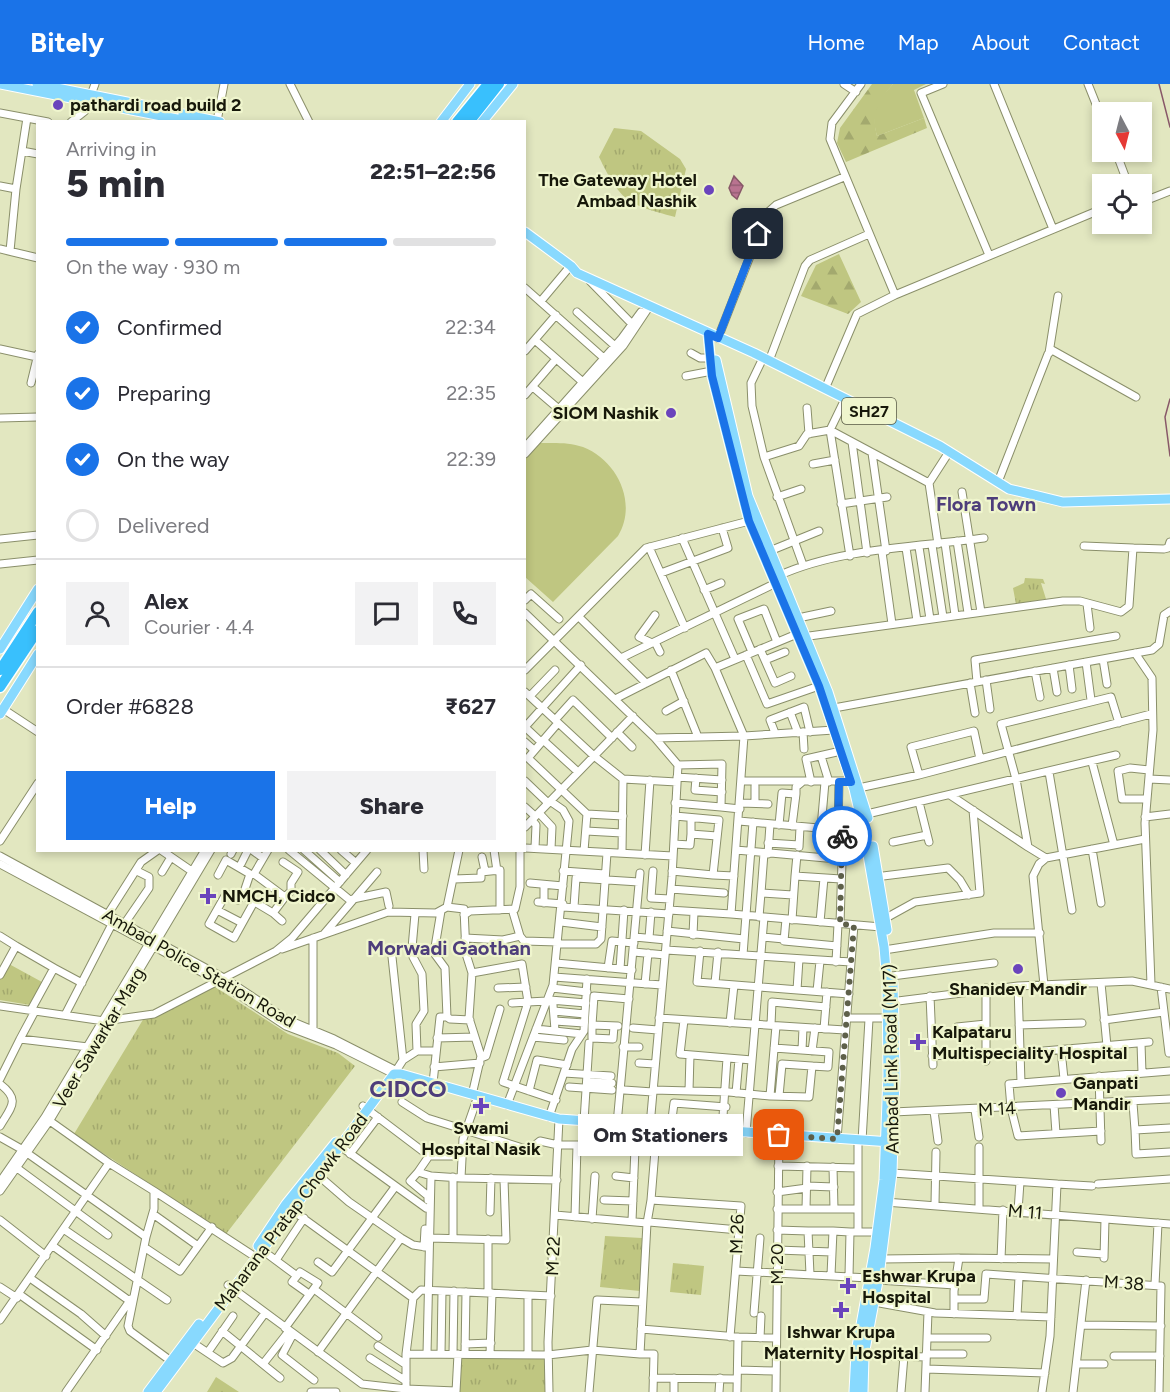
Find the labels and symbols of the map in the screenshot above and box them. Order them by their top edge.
place label: pathardi road build 2 [70,94,241,116]
marker: pathardi road build 2 [51,98,65,112]
north arrow [1092,102,1152,162]
place label: The Gateway Hotel Ambad Nashik [538,169,697,212]
marker: The Gateway Hotel Ambad Nashik [702,183,716,197]
pin [732,208,783,259]
road number: SH27 [842,398,896,424]
place label: SIOM Nashik [552,402,659,424]
marker: SIOM Nashik [664,406,678,420]
district label: Flora Town [936,492,1036,516]
courier [812,806,872,866]
place label: NMCH, Cidco [222,885,336,907]
marker: NMCH, Cidco [199,887,217,905]
street label: Ambad Police Station Road [98,904,300,1032]
district label: Morwadi Gaothan [367,936,531,960]
marker: Shanidev Mandir [1011,962,1025,976]
street label: Veer Sawarkar Marg [48,964,150,1112]
street label: Ambad Link Road (M17) [878,964,904,1154]
place label: Shanidev Mandir [949,978,1087,1000]
place label: Kalpataru Multispeciality Hospital [932,1021,1127,1064]
marker: Kalpataru Multispeciality Hospital [909,1033,927,1051]
place label: Ganpati Mandir [1073,1072,1139,1115]
district label: CIDCO [369,1074,447,1103]
marker: Ganpati Mandir [1054,1086,1068,1100]
marker: Swami Hospital Nasik [472,1097,490,1115]
street label: M 14 [977,1097,1017,1121]
street label: Maharana Pratap Chowk Road [210,1109,372,1315]
pin [753,1109,804,1160]
callout: Om Stationers [578,1114,743,1156]
place label: Swami Hospital Nasik [421,1117,541,1160]
street label: M 11 [1007,1200,1043,1224]
street label: M 26 [725,1214,749,1254]
street label: M 22 [541,1236,565,1276]
street label: M 20 [766,1243,788,1285]
place label: Eshwar Krupa Hospital [862,1265,976,1308]
street label: M 38 [1103,1271,1145,1295]
marker: Eshwar Krupa Hospital [839,1277,857,1295]
marker: Ishwar Krupa Maternity Hospital [832,1301,850,1319]
place label: Ishwar Krupa Maternity Hospital [764,1321,918,1364]

